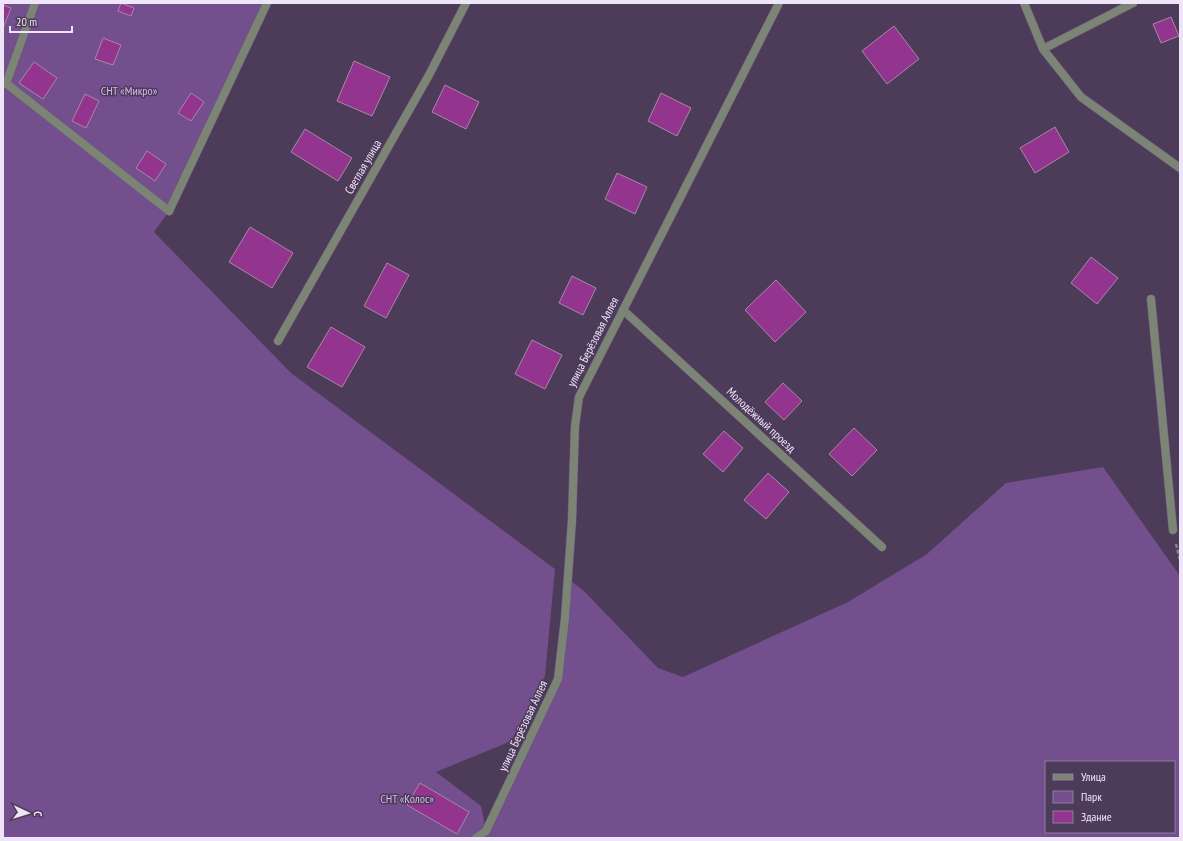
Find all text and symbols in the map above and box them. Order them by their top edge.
scale bar [10,8,72,34]
text: 20 m [16,14,37,29]
park label: СНТ «Микро» [101,83,158,98]
street label: Светлая улица [341,137,384,197]
street label: улица Берёзовая Аллея [564,294,622,389]
street label: Молодёжный проезд [724,384,800,456]
street label: улица Берёзовая Аллея [495,678,550,774]
legend [1045,761,1175,833]
text: Улица [1081,769,1106,784]
text: Парк [1081,789,1102,804]
park label: СНТ «Колос» [380,791,434,806]
north arrow [8,793,48,833]
text: Здание [1081,809,1112,824]
text: С [31,811,45,817]

